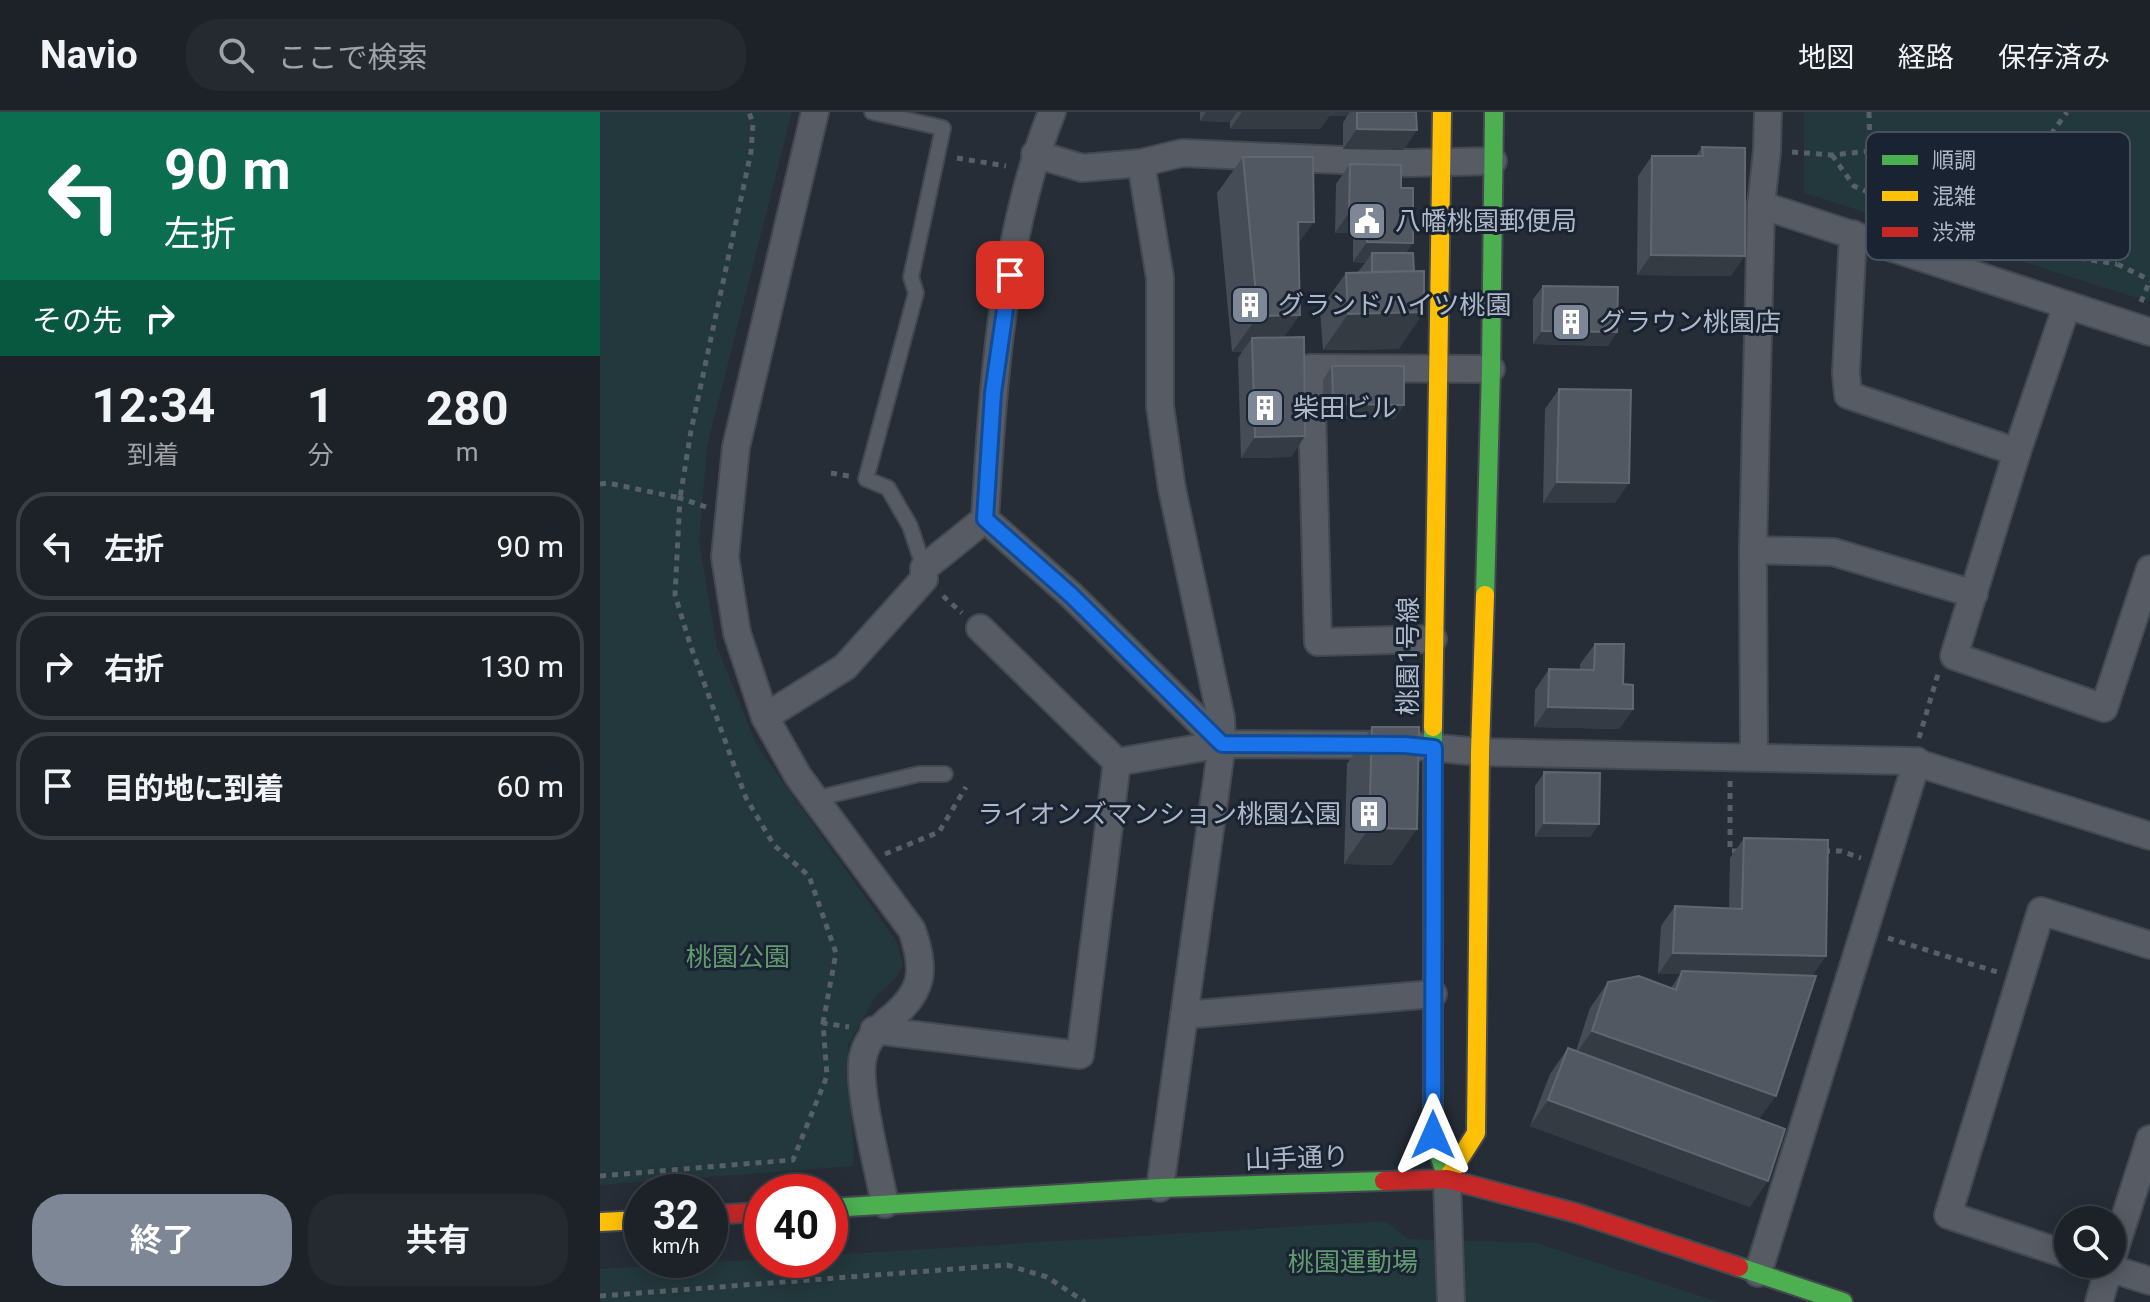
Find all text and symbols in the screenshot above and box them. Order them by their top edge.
search box [186,19,746,91]
text: Navio [40,33,138,77]
icon: search [214,33,258,77]
text: ここで検索 [278,40,428,75]
text: 地図 [1798,41,1854,74]
text: 経路 [1898,41,1954,74]
text: 保存済み [1998,41,2110,74]
legend [1866,132,2130,260]
text: 90 m [164,137,291,203]
icon: left [32,144,136,248]
text: 順調 [1932,148,1976,173]
text: 混雑 [1932,184,1976,209]
public building icon: 八幡桃園郵便局 [1346,200,1388,242]
place label: 八幡桃園郵便局 [1395,206,1577,236]
text: 左折 [164,213,236,255]
text: 渋滞 [1932,220,1976,245]
pin [976,241,1044,309]
icon: arrive [988,253,1032,297]
building icon: グランドハイツ桃園 [1229,284,1271,326]
place label: グランドハイツ桃園 [1278,290,1511,320]
icon: right [138,296,182,340]
building icon: グラウン桃園店 [1550,301,1592,343]
text: その先 [32,303,122,338]
place label: グラウン桃園店 [1599,307,1781,337]
text: 12:34 [92,377,215,434]
text: 1 [307,377,334,434]
text: 280 [426,380,508,437]
building icon: 柴田ビル [1244,387,1286,429]
place label: 柴田ビル [1293,393,1397,423]
text: m [456,437,479,467]
text: 到着 [127,440,179,470]
text: 分 [308,440,334,470]
icon: left [36,524,80,568]
text: 90 m [497,529,564,564]
text: 左折 [104,531,164,566]
street label: 桃園1号線 [1393,597,1423,715]
icon: right [36,644,80,688]
text: 130 m [480,649,564,684]
text: 右折 [104,651,164,686]
icon: arrive [36,764,80,808]
text: 60 m [497,769,564,804]
text: 目的地に到着 [104,771,284,806]
building icon: ライオンズマンション桃園公園 [1348,793,1390,835]
place label: ライオンズマンション桃園公園 [978,799,1341,829]
park label: 桃園公園 [686,942,790,972]
position arrow [1391,1093,1475,1177]
street label: 山手通り [1245,1141,1349,1175]
speed limit sign: 40 [744,1174,848,1278]
text: 32 [653,1192,699,1239]
button: 終了 [32,1194,292,1286]
button: 共有 [308,1194,568,1286]
map controls [2054,1206,2126,1278]
button: search [2054,1206,2126,1278]
text: km/h [653,1234,699,1258]
park label: 桃園運動場 [1288,1247,1418,1277]

